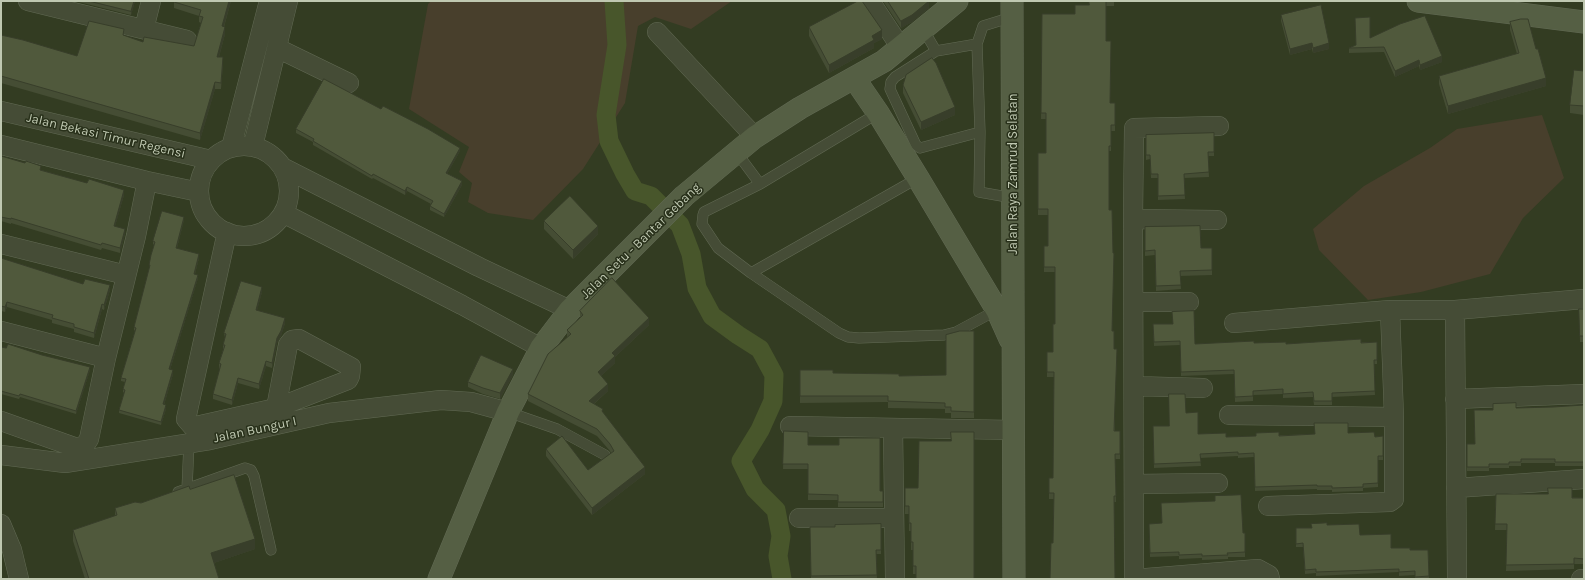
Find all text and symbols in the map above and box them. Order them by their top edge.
street label: Jalan Raya Zamrud Selatan [1005,93,1021,255]
street label: Jalan Bekasi Timur Regensi [25,110,187,162]
street label: Jalan Setu - Bantar Gebang [578,180,704,302]
street label: Jalan Bungur I [212,414,298,446]

